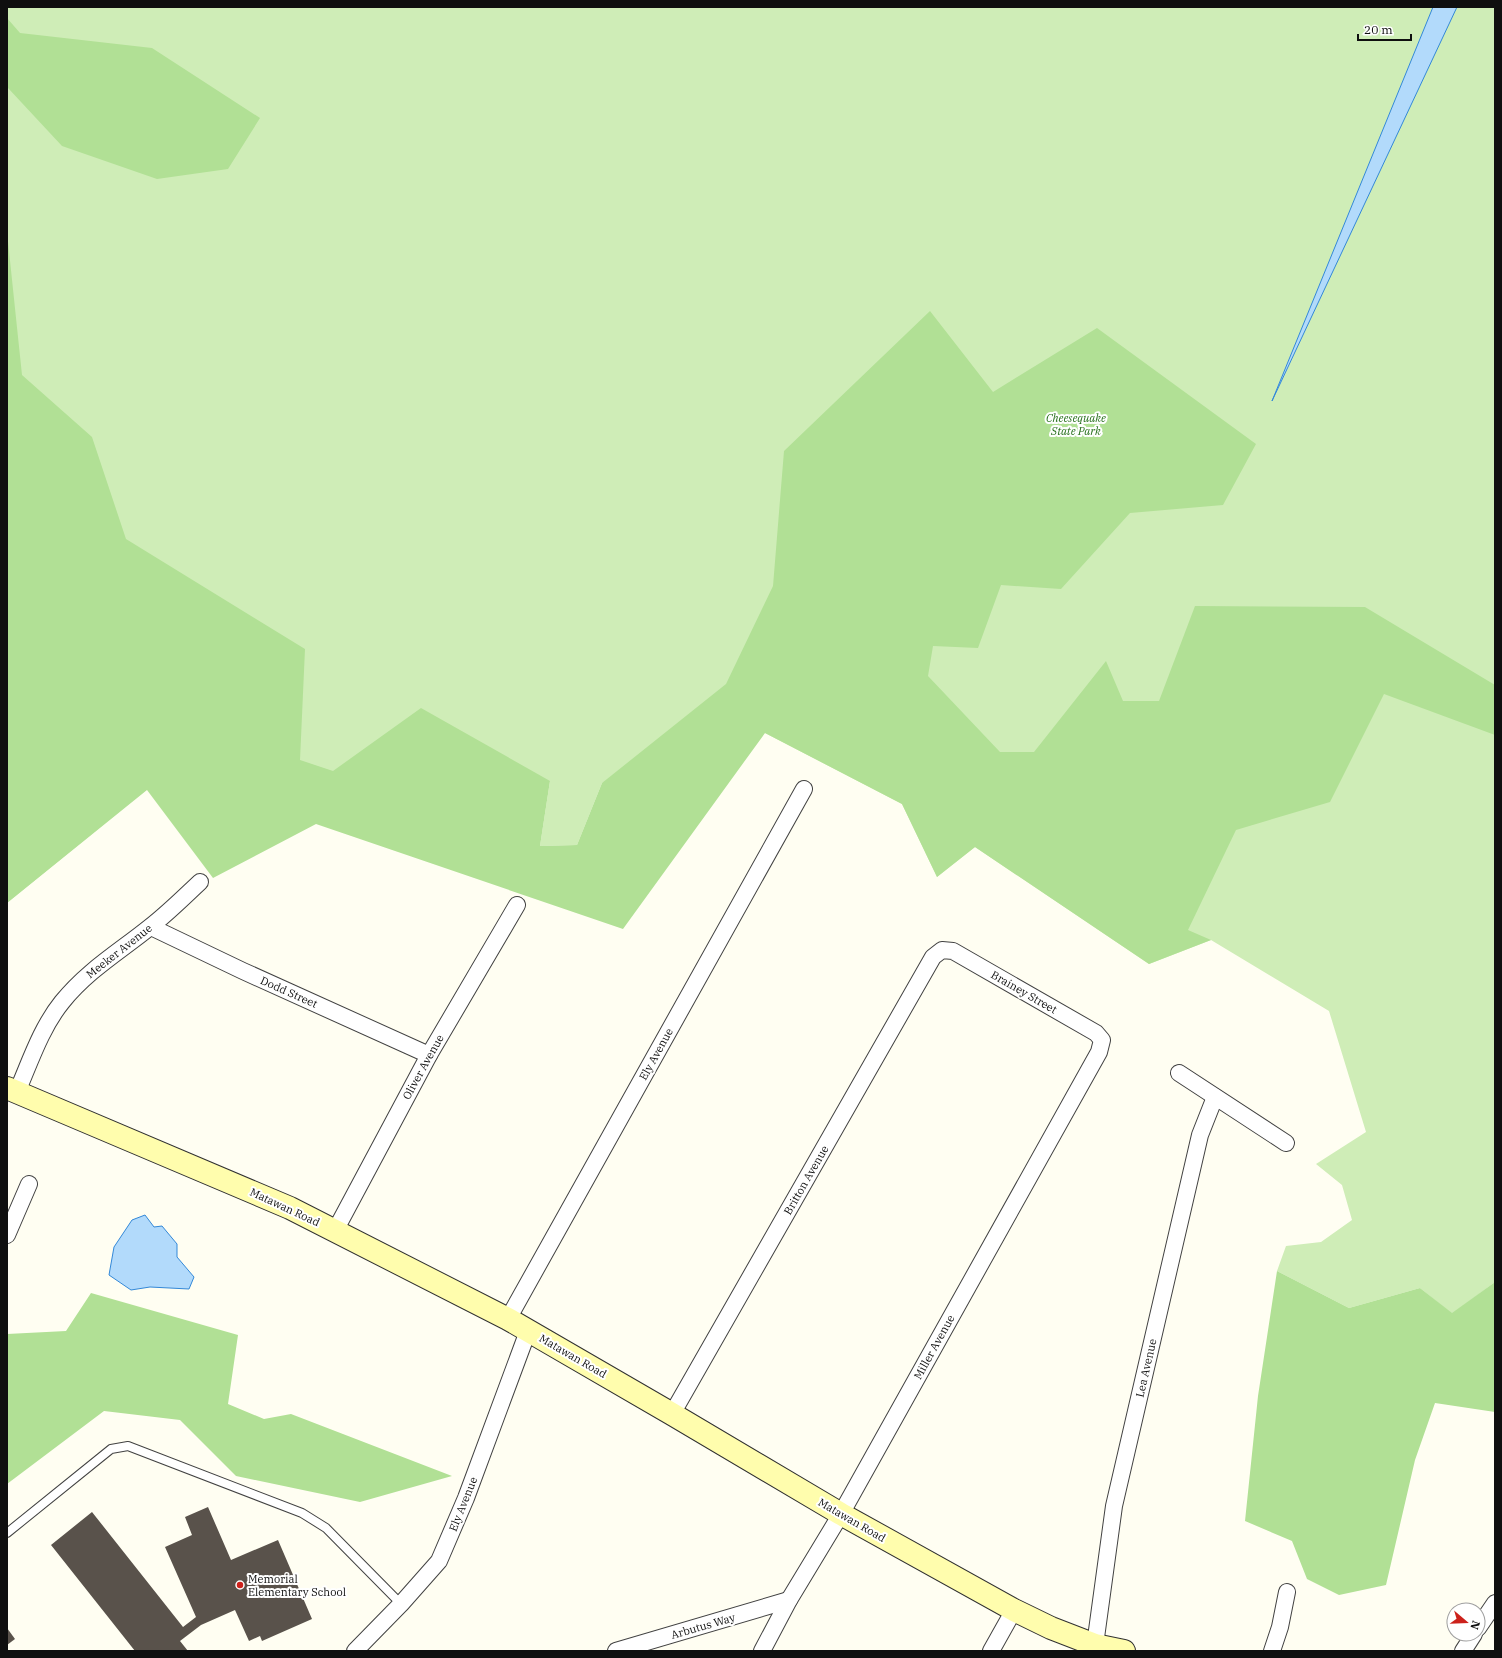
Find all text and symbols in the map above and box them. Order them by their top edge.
scale bar [1358,16,1411,42]
text: 20 m [1364,22,1393,37]
park label: Cheesequake State Park [1046,411,1106,438]
street label: Meeker Avenue [83,921,155,981]
street label: Brainey Street [988,967,1060,1017]
street label: Dodd Street [258,973,320,1011]
street label: Ely Avenue [636,1025,676,1083]
street label: Oliver Avenue [399,1032,447,1102]
street label: Britton Avenue [780,1143,832,1217]
street label: Matawan Road [248,1185,322,1229]
street label: Miller Avenue [911,1312,958,1382]
street label: Matawan Road [537,1331,609,1381]
street label: Lea Avenue [1132,1337,1160,1399]
street label: Ely Avenue [446,1475,480,1533]
street label: Matawan Road [816,1495,888,1545]
place label: Memorial Elementary School [248,1572,346,1599]
marker: Memorial Elementary School [235,1580,245,1590]
north arrow [1446,1602,1486,1642]
street label: Arbutus Way [669,1610,737,1642]
text: N [1467,1619,1483,1632]

